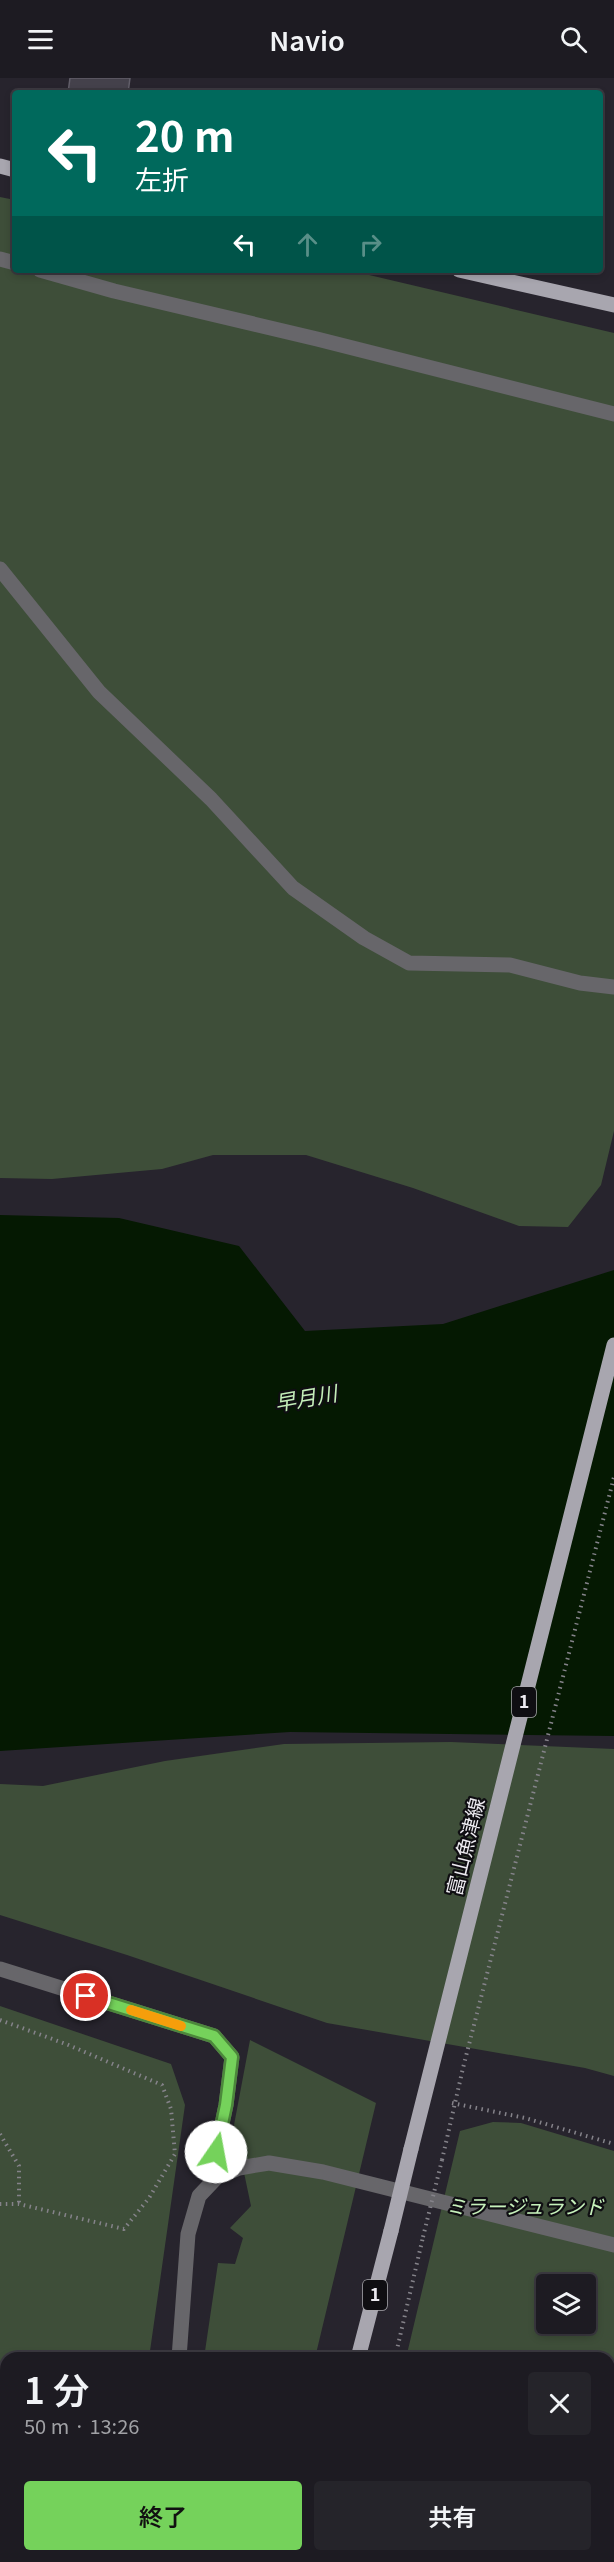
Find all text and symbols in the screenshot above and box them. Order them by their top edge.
text: Navio [269,20,345,59]
icon: menu [24,23,57,56]
icon: search [557,23,590,56]
text: 20 m [135,103,235,164]
icon: left [36,114,114,192]
text: 左折 [135,159,189,198]
icon: left [228,228,261,261]
icon: ahead [291,228,324,261]
icon: right [354,228,387,261]
water label: 早月川 [272,1376,341,1417]
road number: 1 [512,1687,536,1717]
street label: 富山魚津線 [438,1795,491,1899]
pin [60,1970,111,2021]
icon: arrive [69,1979,102,2012]
position arrow [184,2120,248,2184]
park label: ミラージュランド [446,2191,605,2220]
map controls [536,2274,596,2334]
button: layers [536,2274,596,2334]
road number: 1 [363,2280,387,2310]
text: 1 分 [24,2362,89,2414]
button: close [528,2372,591,2435]
text: 50 m · 13:26 [24,2411,139,2440]
button: 終了 [24,2481,302,2550]
button: 共有 [314,2481,591,2550]

